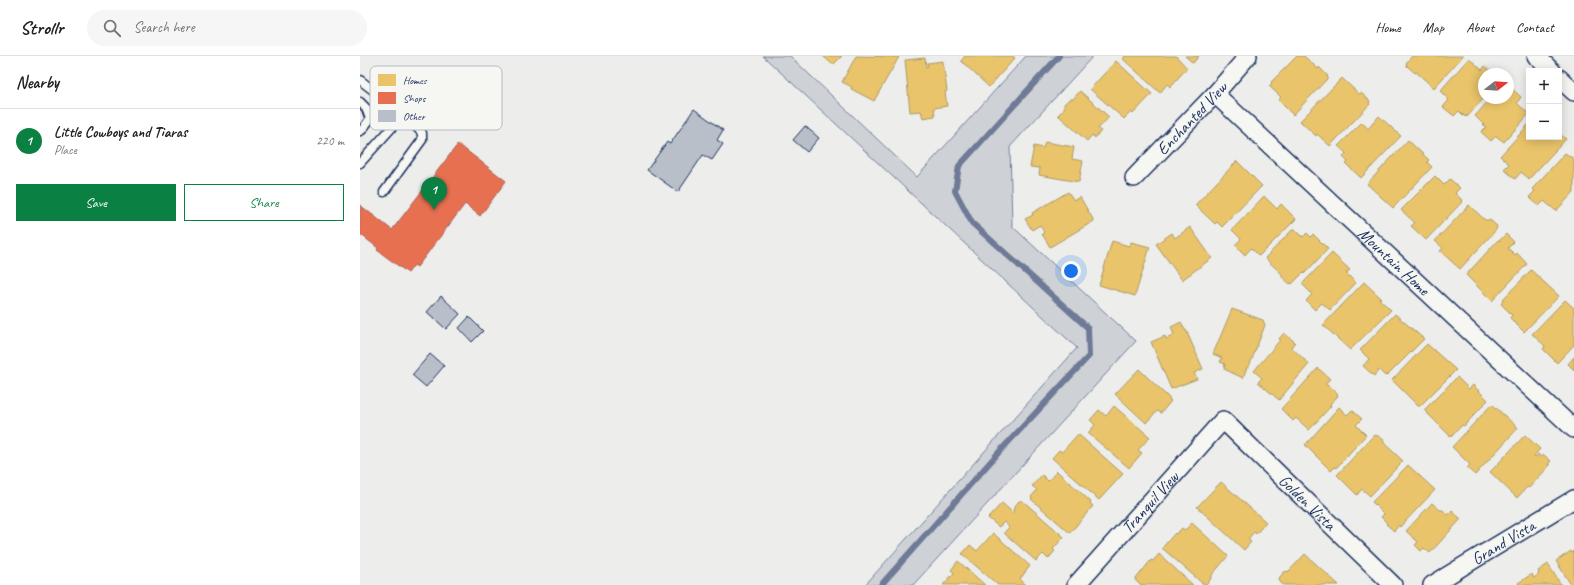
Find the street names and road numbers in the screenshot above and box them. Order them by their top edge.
street label: Enchanted View [1152,77,1233,159]
street label: Mountain Home [1354,223,1435,301]
street label: Tranquil View [1117,466,1184,538]
street label: Golden Vista [1274,470,1341,536]
street label: Grand Vista [1468,514,1540,570]

